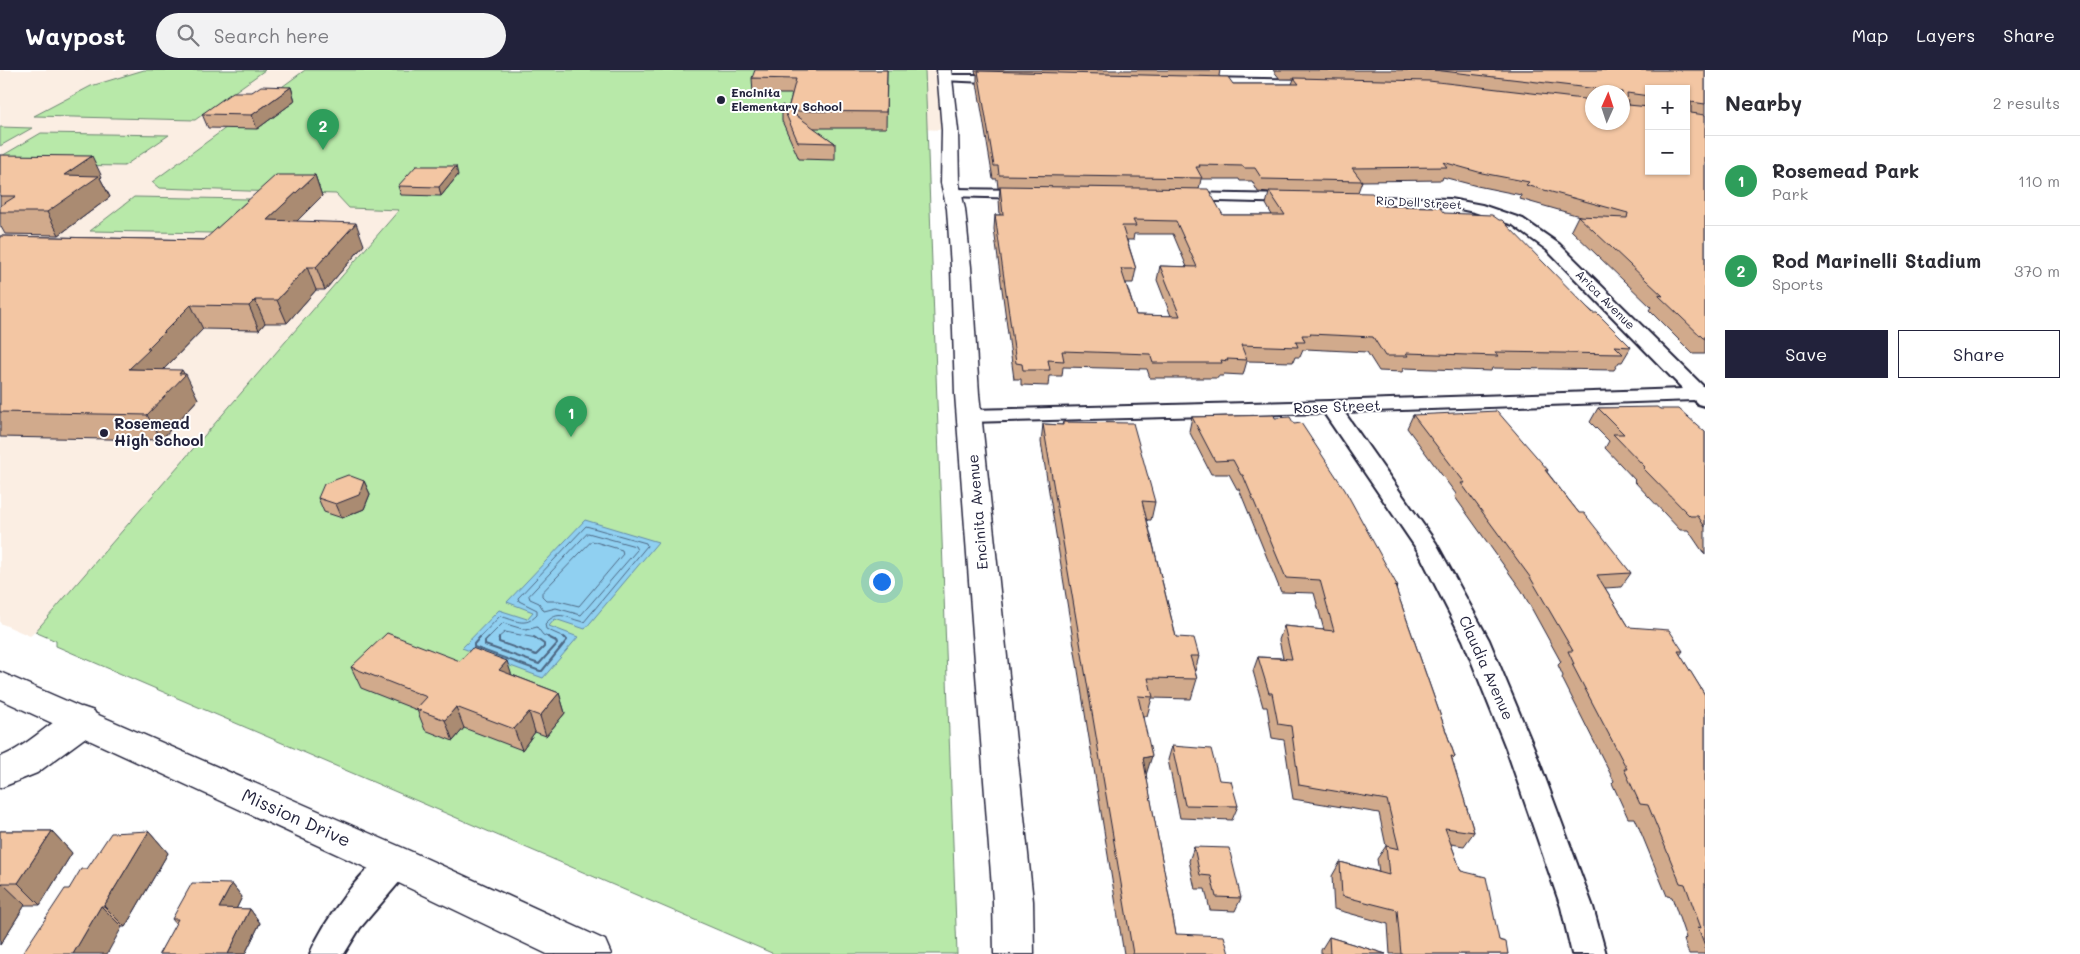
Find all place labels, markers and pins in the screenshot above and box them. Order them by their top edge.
place label: Encinita Elementary School [731,84,842,114]
marker: Encinita Elementary School [715,94,727,106]
pin: 2 [307,109,339,150]
pin: 1 [555,396,587,437]
place label: Rosemead High School [114,413,204,450]
marker: Rosemead High School [98,427,110,439]

